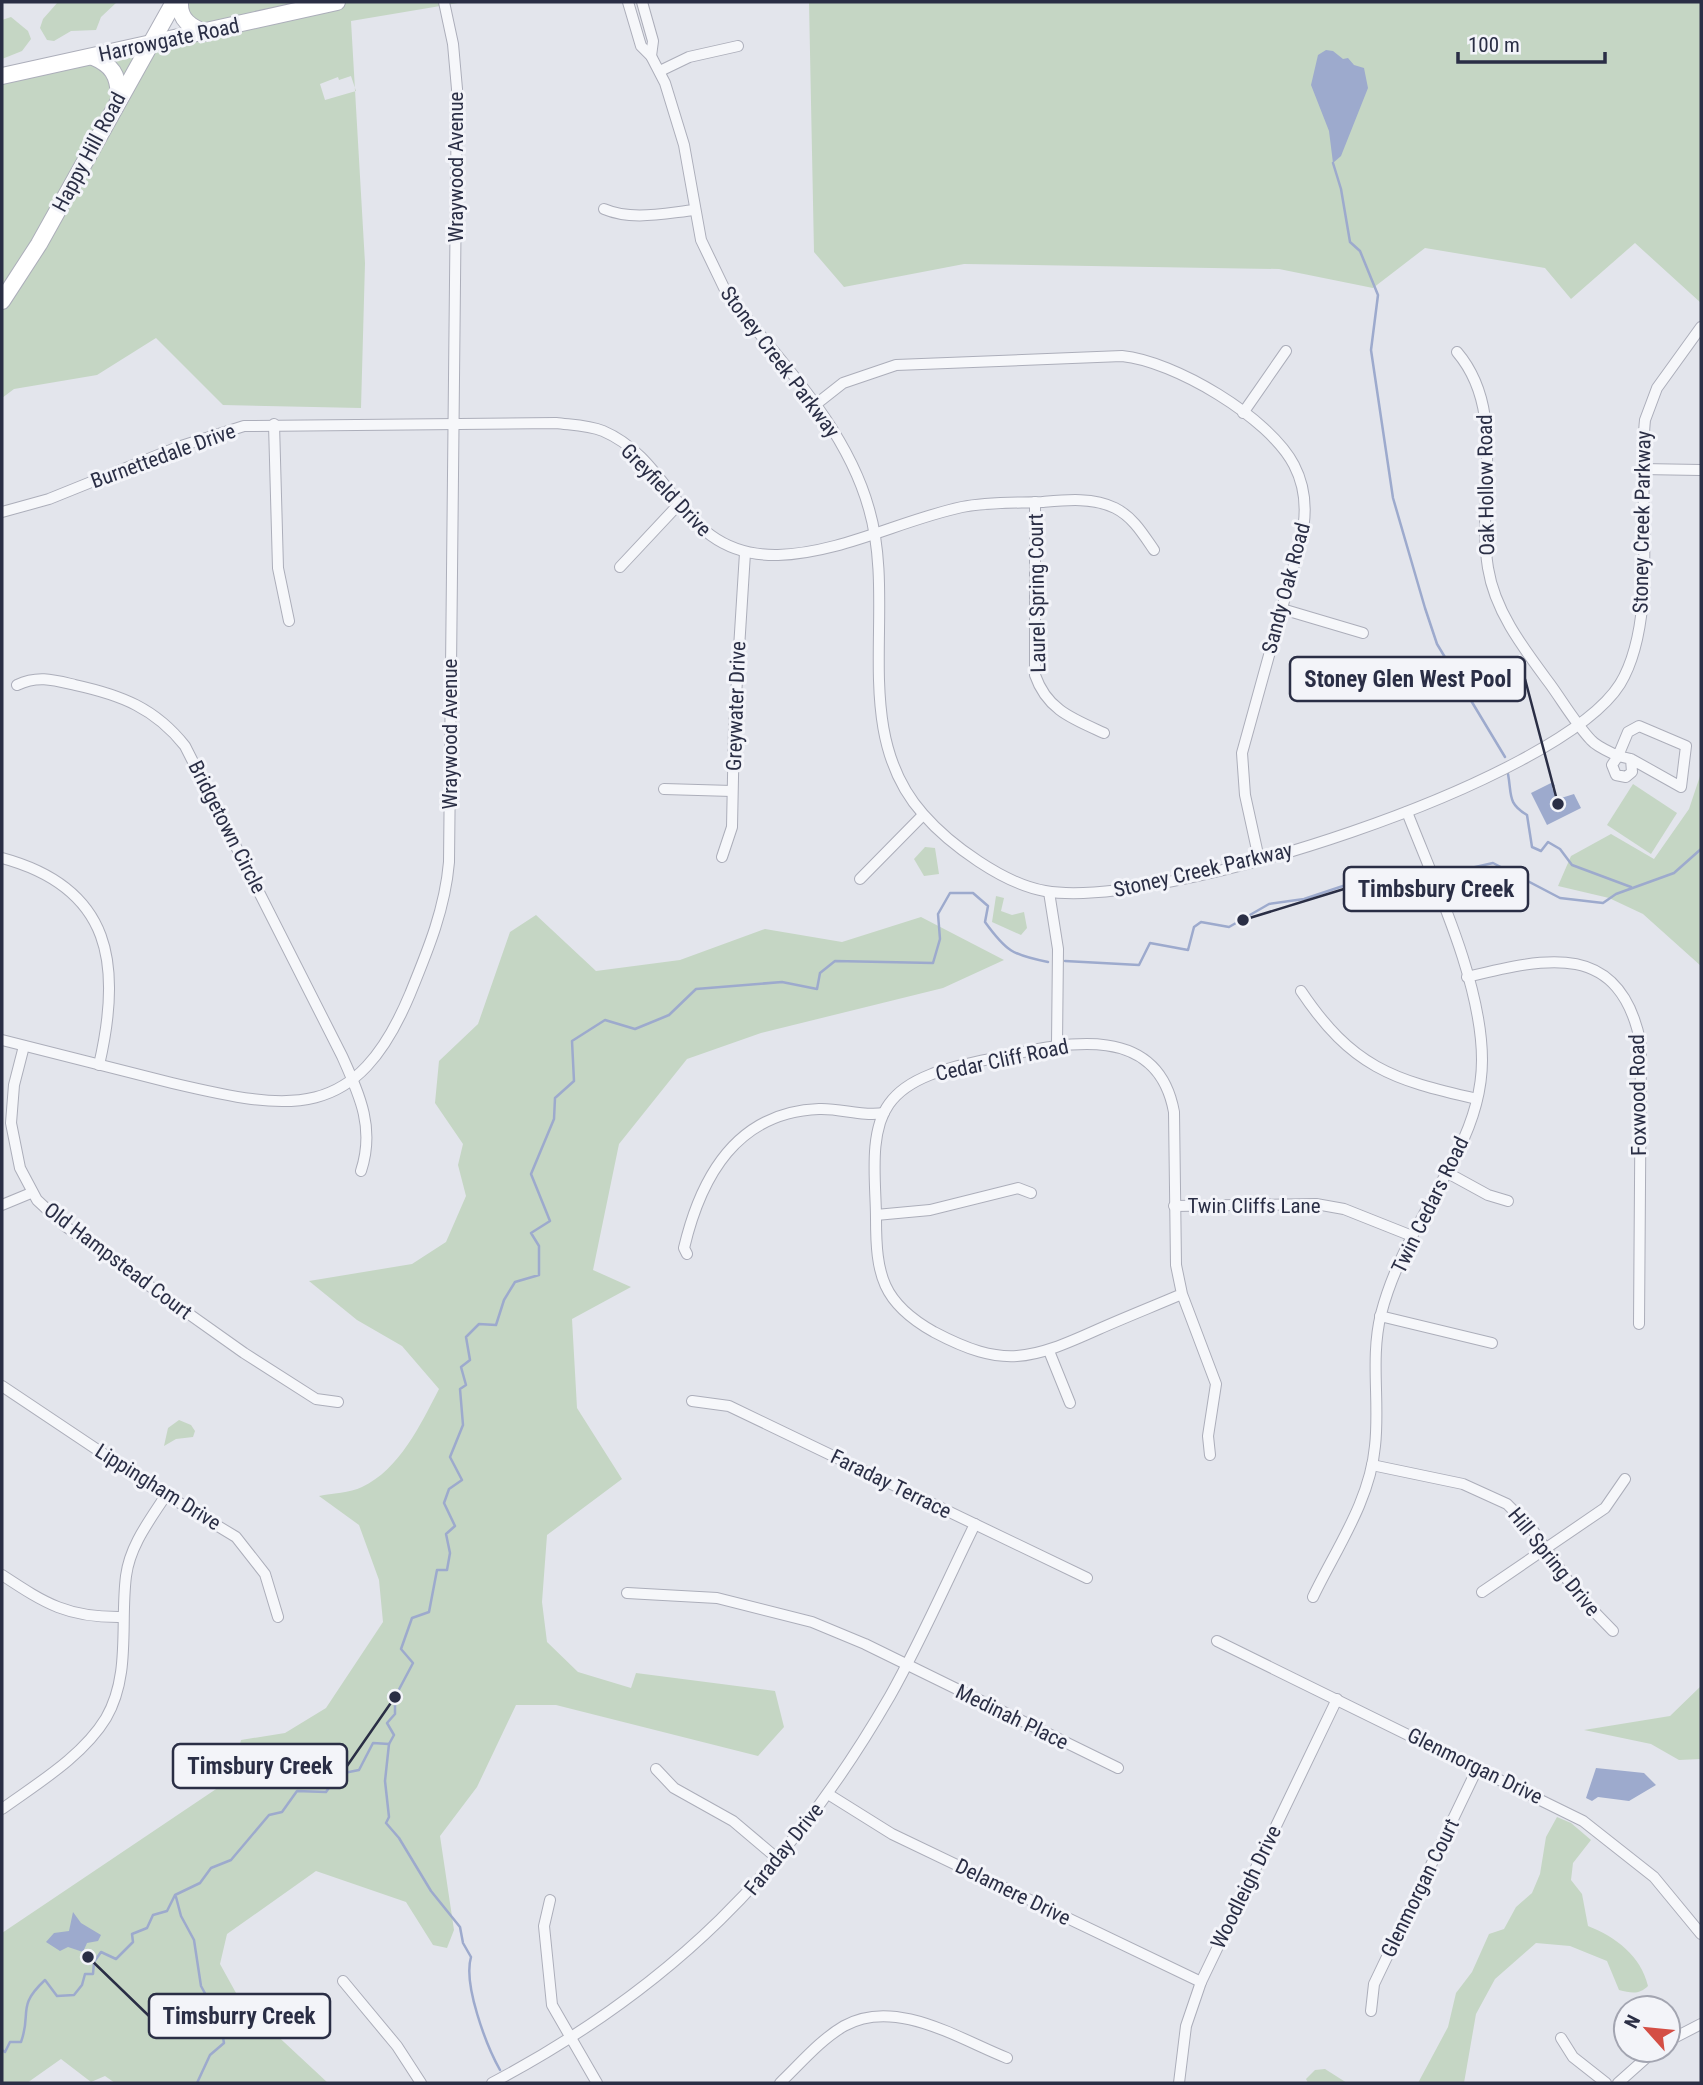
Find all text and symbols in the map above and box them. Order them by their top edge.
street label: Harrowgate Road [96,13,242,67]
scale bar [1458,21,1605,65]
text: 100 m [1468,33,1520,57]
street label: Happy Hill Road [47,88,131,216]
street label: Wraywood Avenue [444,91,468,242]
street label: Stoney Creek Parkway [715,282,845,442]
street label: Oak Hollow Road [1473,414,1499,556]
street label: Burnettedale Drive [87,419,239,493]
street label: Stoney Creek Parkway [1628,430,1656,614]
street label: Greyfield Drive [616,439,716,541]
street label: Laurel Spring Court [1024,513,1050,673]
street label: Sandy Oak Road [1257,520,1315,656]
street label: Greywater Drive [722,640,750,771]
callout: Stoney Glen West Pool [1290,657,1525,701]
street label: Wraywood Avenue [438,658,462,809]
text: Stoney Glen West Pool [1304,666,1512,693]
street label: Bridgetown Circle [183,757,271,898]
street label: Stoney Creek Parkway [1111,838,1295,902]
callout: Timbsbury Creek [1344,867,1528,911]
text: Timbsbury Creek [1358,876,1515,903]
street label: Cedar Cliff Road [933,1034,1071,1086]
street label: Foxwood Road [1625,1034,1651,1156]
street label: Twin Cedars Road [1387,1133,1473,1277]
street label: Twin Cliffs Lane [1187,1194,1321,1218]
street label: Old Hampstead Court [39,1198,197,1324]
street label: Lippingham Drive [91,1439,225,1535]
street label: Faraday Terrace [827,1444,955,1524]
street label: Hill Spring Drive [1503,1503,1605,1621]
street label: Medinah Place [952,1679,1072,1755]
street label: Glenmorgan Drive [1404,1723,1547,1809]
callout: Timsbury Creek [173,1744,347,1788]
text: Timsbury Creek [187,1753,334,1780]
street label: Faraday Drive [740,1798,829,1900]
street label: Glenmorgan Court [1376,1815,1464,1961]
street label: Woodleigh Drive [1206,1821,1286,1952]
street label: Delamere Drive [952,1854,1075,1930]
callout: Timsburry Creek [149,1994,330,2038]
north arrow [1612,1994,1682,2064]
text: Timsburry Creek [163,2003,316,2030]
text: N [1619,2011,1645,2032]

